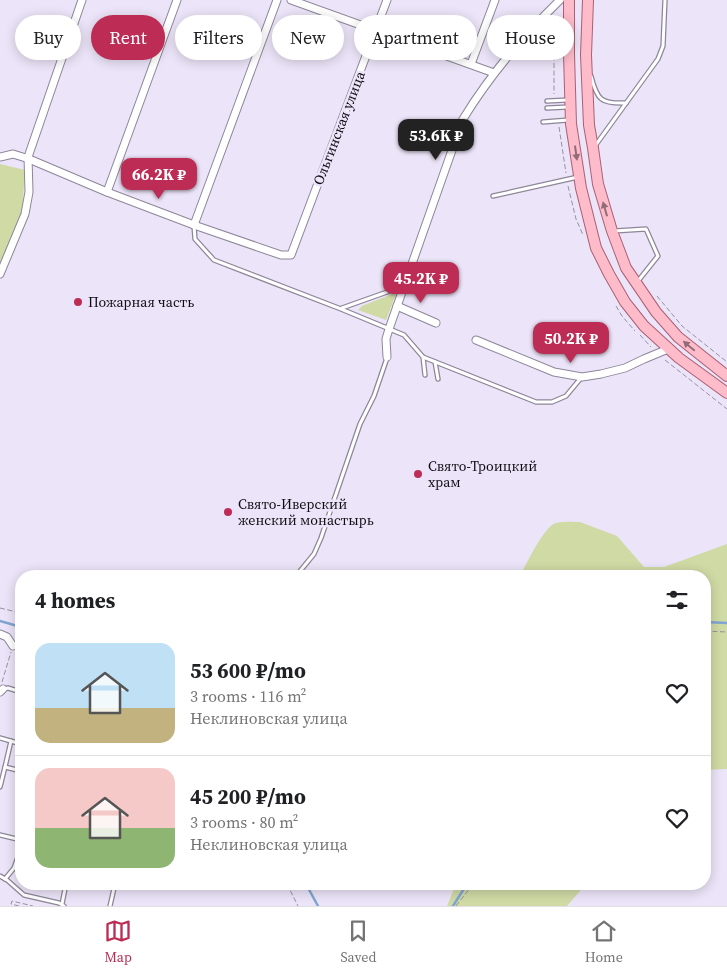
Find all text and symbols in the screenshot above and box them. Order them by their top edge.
chip: Buy [15,15,81,60]
chip: Rent [91,15,165,60]
chip: Filters [175,15,262,60]
chip: New [272,15,344,60]
chip: Apartment [354,15,477,60]
chip: House [487,15,574,60]
street label: Ольгинская улица [308,67,370,188]
pin: 53.6K ₽ [390,119,482,161]
text: 53.6K ₽ [409,124,463,146]
one-way arrow [572,146,580,162]
pin: 66.2K ₽ [113,158,205,200]
text: 66.2K ₽ [132,163,186,185]
one-way arrow [601,202,609,217]
pin: 45.2K ₽ [375,262,467,304]
text: 45.2K ₽ [394,267,448,289]
place label: Пожарная часть [88,292,194,312]
marker: Пожарная часть [72,296,84,308]
pin: 50.2K ₽ [525,322,617,364]
text: 50.2K ₽ [544,327,598,349]
one-way arrow [683,340,695,352]
place label: Свято-Троицкий храм [428,456,537,492]
marker: Свято-Троицкий храм [412,468,424,480]
place label: Свято-Иверский женский монастырь [238,494,374,530]
marker: Свято-Иверский женский монастырь [222,506,234,518]
text: 4 homes [35,586,115,615]
icon: filters [663,586,691,614]
text: 53 600 ₽/mo [190,656,306,685]
icon: home [75,663,135,723]
icon: heart [663,679,691,707]
text: 3 rooms · 116 m² [190,685,306,707]
text: Неклиновская улица [190,707,348,729]
text: 45 200 ₽/mo [190,782,306,811]
icon: home [75,788,135,848]
icon: heart [663,804,691,832]
text: 3 rooms · 80 m² [190,811,298,833]
text: Неклиновская улица [190,833,348,855]
tab: Map [104,917,132,967]
tab: Saved [340,917,376,967]
tab: Home [585,917,623,967]

